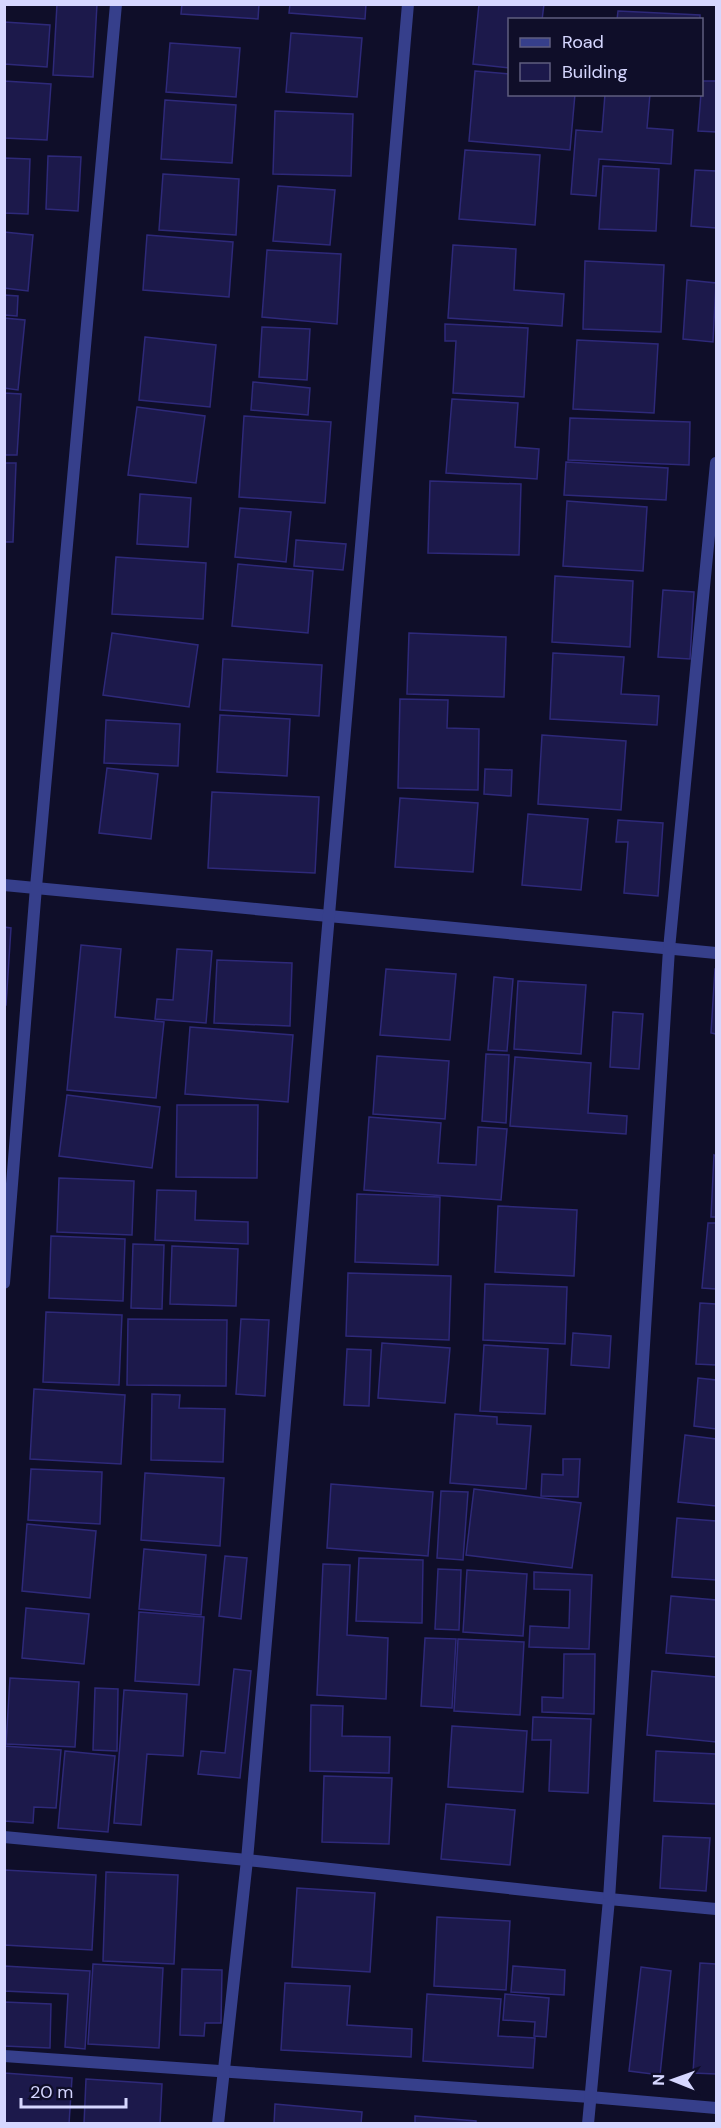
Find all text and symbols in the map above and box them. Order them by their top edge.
legend [508,18,703,96]
text: Road [562,30,604,54]
text: Building [562,60,627,84]
north arrow [643,2050,703,2110]
scale bar [21,2071,126,2109]
text: N [648,2074,669,2086]
text: 20 m [30,2080,73,2104]

